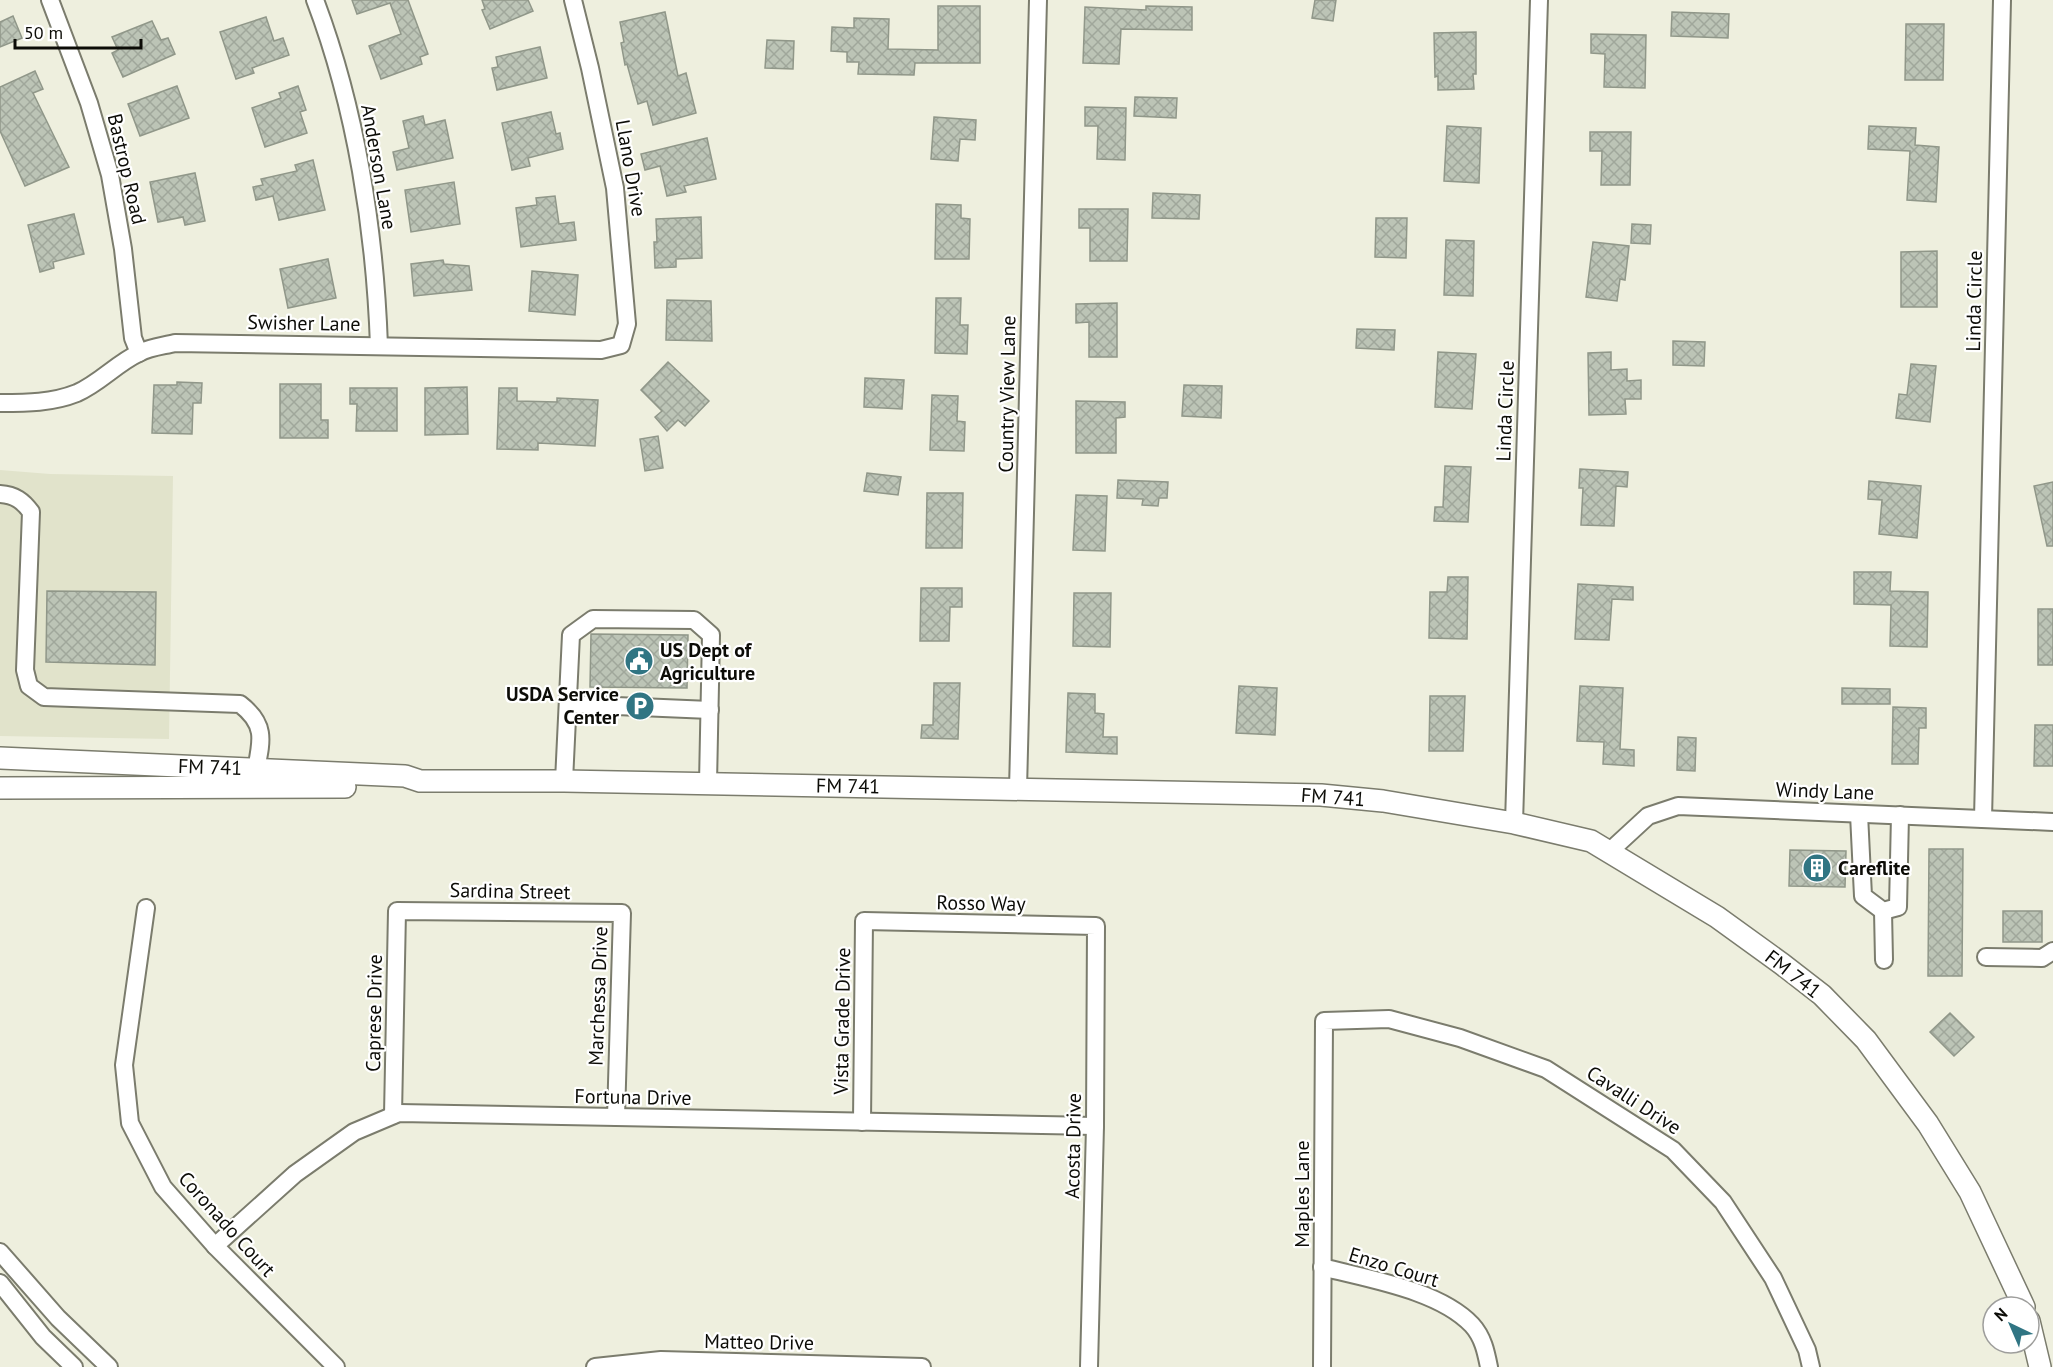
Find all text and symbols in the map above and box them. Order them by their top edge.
scale bar [15,12,141,50]
text: 50 m [24,21,63,44]
street label: Anderson Lane [355,102,403,232]
street label: Bastrop Road [102,111,152,227]
street label: Llano Drive [610,118,652,218]
street label: Linda Circle [1960,250,1988,352]
street label: Swisher Lane [247,309,361,337]
street label: Country View Lane [993,315,1021,473]
street label: Linda Circle [1490,360,1520,462]
place label: US Dept of Agriculture [660,637,755,686]
public building icon: US Dept of Agriculture [623,645,655,677]
place label: USDA Service Center [506,681,619,730]
parking icon: USDA Service Center [624,690,656,722]
street label: FM 741 [177,753,243,781]
street label: FM 741 [816,772,880,800]
street label: Windy Lane [1775,776,1875,806]
street label: FM 741 [1300,782,1366,812]
building icon: Careflite [1801,852,1833,884]
place label: Careflite [1838,855,1910,881]
street label: Sardina Street [449,877,571,905]
street label: Rosso Way [936,889,1026,917]
street label: Marchessa Drive [583,926,613,1066]
street label: FM 741 [1760,944,1826,1004]
street label: Vista Grade Drive [828,947,856,1096]
street label: Caprese Drive [360,954,388,1072]
street label: Cavalli Drive [1582,1060,1686,1140]
street label: Fortuna Drive [574,1083,692,1111]
street label: Acosta Drive [1059,1093,1087,1199]
street label: Maples Lane [1289,1140,1315,1248]
street label: Coronado Court [173,1166,281,1282]
street label: Enzo Court [1346,1241,1442,1293]
north arrow [1981,1295,2041,1355]
text: N [1990,1303,2011,1325]
street label: Matteo Drive [704,1328,814,1356]

